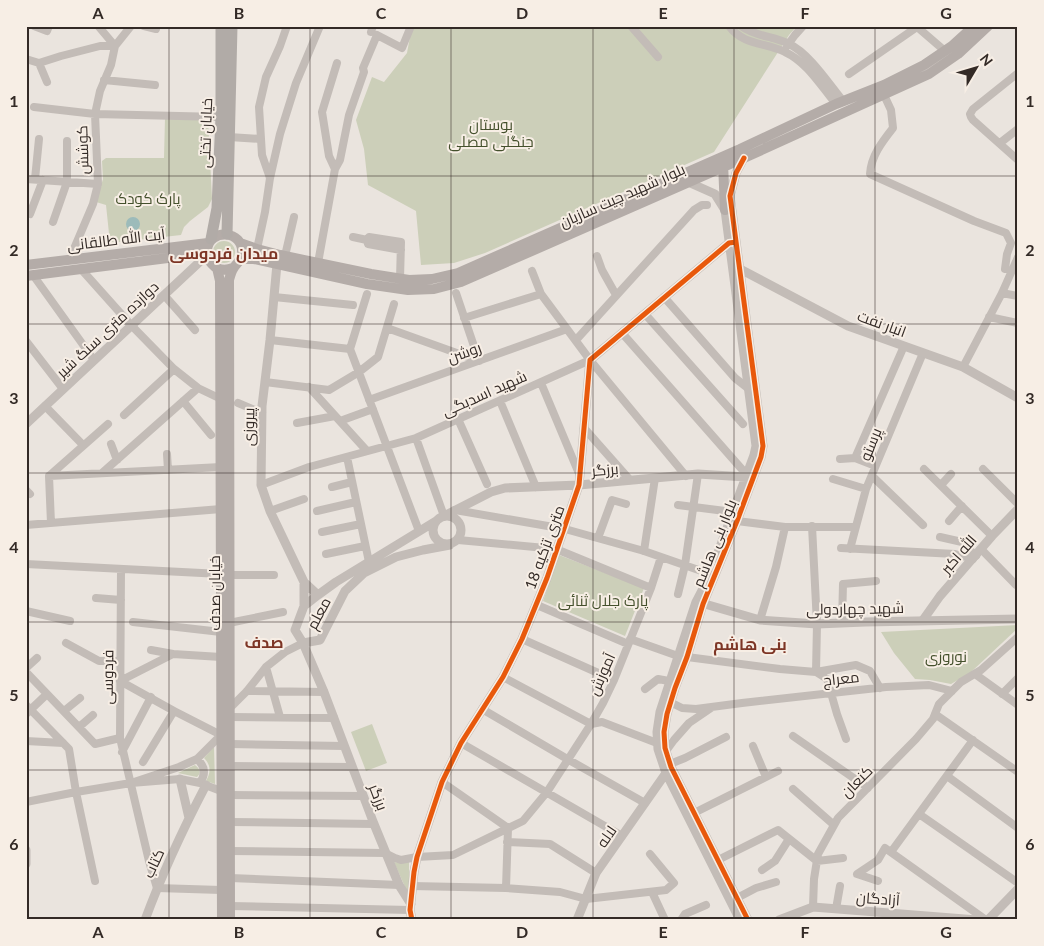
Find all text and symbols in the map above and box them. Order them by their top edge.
text: A [91,3,104,22]
text: B [234,3,244,22]
text: C [376,3,387,22]
text: D [516,3,528,22]
text: E [658,3,668,22]
text: F [800,3,810,22]
text: G [940,3,952,22]
north arrow [952,42,1002,92]
text: N [977,50,997,69]
text: 1 [9,91,19,110]
text: 1 [1025,91,1035,110]
street label: خیابان تختی [195,98,217,168]
park label: بوستان جنگلی مصلی [448,115,534,152]
street label: کوشش [72,125,94,175]
street label: بلوار شهید چیت سازیان [556,159,688,233]
park label: پارک کودک [115,189,181,209]
street label: آیت الله طالقانی [66,224,166,256]
text: 2 [9,240,19,259]
text: 2 [1025,240,1035,259]
district label: میدان فردوسی [170,243,278,263]
street label: دوازده متری سنگ شیر [51,277,163,383]
street label: انبار نفت [855,306,909,341]
street label: روشن [445,338,484,368]
street label: شهید اسدبگی [439,366,530,422]
text: 3 [9,388,19,407]
text: 3 [1025,388,1035,407]
street label: پیروزی [239,408,259,446]
street label: پرستو [855,425,887,464]
street label: برزگر [590,459,619,480]
street label: بلوار بنی هاشم [688,496,742,590]
street label: 18 متری تزکیه [520,503,569,592]
street label: الله اکبر [935,531,981,579]
text: 4 [9,537,19,556]
text: 4 [1025,537,1035,556]
street label: خیابان صدف [205,555,225,631]
park label: پارک جلال ثنائی [558,591,648,611]
street label: معلم [302,594,336,633]
street label: شهید چهاردولی [806,598,904,620]
district label: صدف [244,632,284,651]
district label: بنی هاشم [713,634,787,656]
park label: نوروزی [925,647,967,667]
street label: فردوسی [98,649,118,705]
street label: آموزش [584,650,620,699]
street label: معراج [822,667,860,692]
text: 5 [9,685,19,704]
text: 5 [1025,685,1035,704]
street label: کنعان [836,761,877,802]
street label: برزگر [364,780,392,813]
street label: لاله [592,822,620,850]
text: 6 [9,834,19,853]
text: 6 [1025,834,1035,853]
street label: کتاب [138,846,168,880]
street label: آزادگان [855,887,900,911]
text: A [91,922,104,941]
text: B [234,922,244,941]
text: C [376,922,387,941]
text: D [516,922,528,941]
text: E [658,922,668,941]
text: F [800,922,810,941]
text: G [940,922,952,941]

